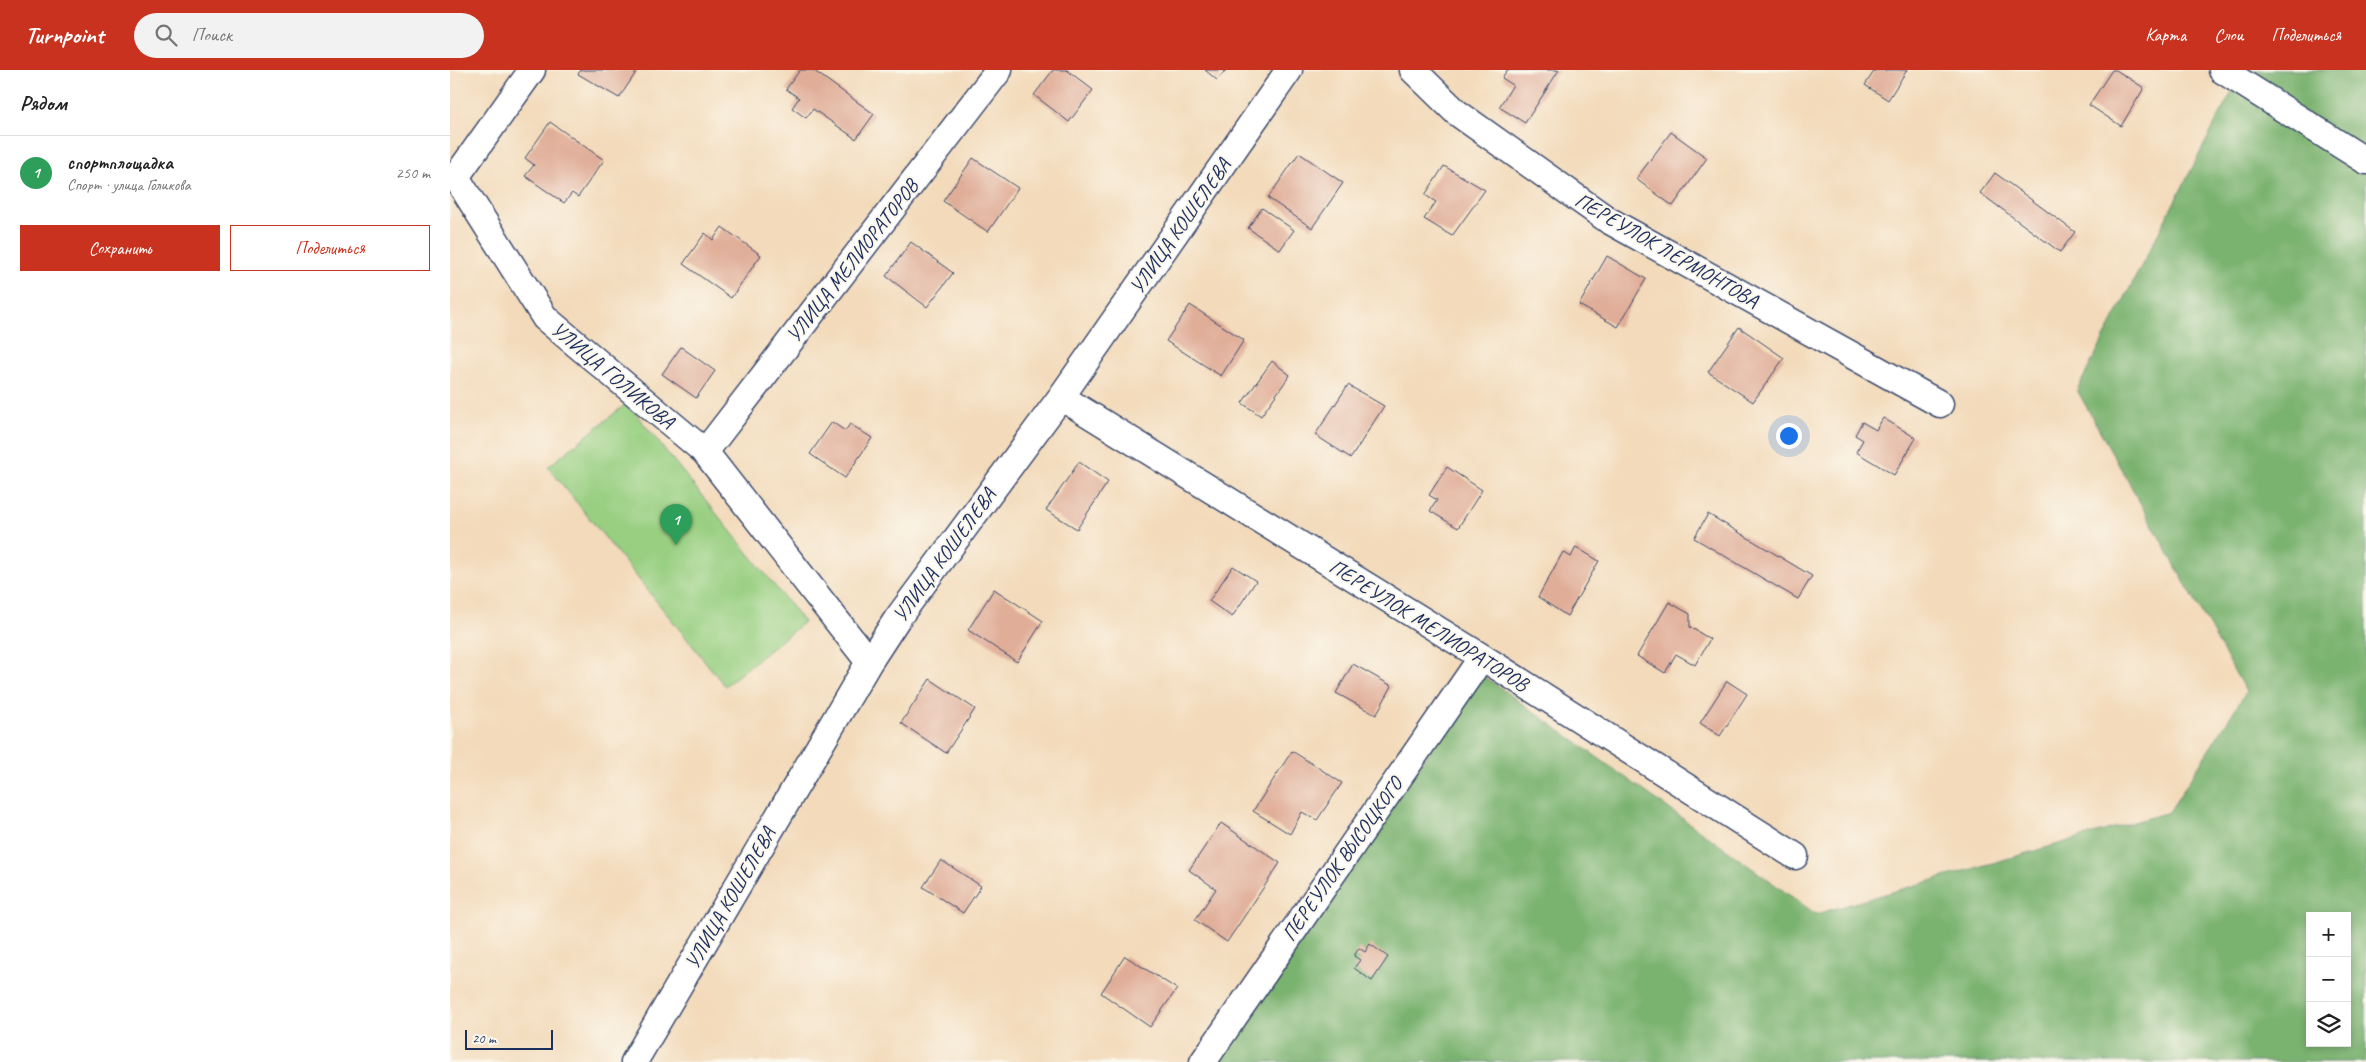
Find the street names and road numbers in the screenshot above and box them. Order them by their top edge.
street label: УЛИЦА КОШЕЛЕВА [1124,152,1237,299]
street label: УЛИЦА МЕЛИОРАТОРОВ [780,172,925,347]
street label: ПЕРЕУЛОК ЛЕРМОНТОВА [1571,187,1764,313]
street label: УЛИЦА ГОЛИКОВА [546,316,681,435]
street label: УЛИЦА КОШЕЛЕВА [887,482,1002,627]
street label: ПЕРЕУЛОК МЕЛИОРАТОРОВ [1325,553,1535,698]
street label: ПЕРЕУЛОК ВЫСОЦКОГО [1276,770,1410,946]
street label: УЛИЦА КОШЕЛЕВА [679,821,782,973]

